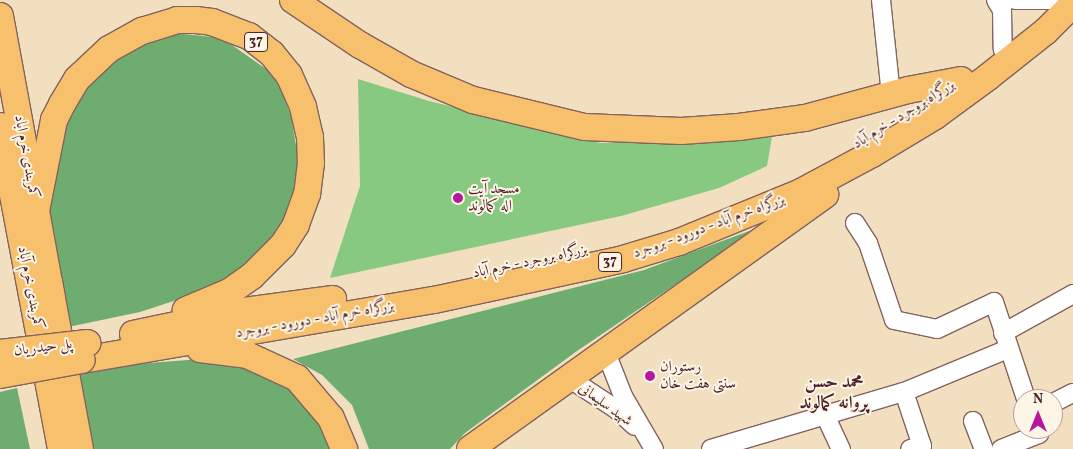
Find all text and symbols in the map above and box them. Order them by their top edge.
road number: 37 [244,31,268,54]
street label: بزرگراه بروجرد - خرم آباد [849,76,959,154]
street label: کمربندی خرم اباد [10,114,42,200]
place label: مسجد آیت اله کمالوند [468,180,520,215]
street label: بزرگراه خرم آباد - دورود - بروجرد [630,191,788,263]
marker: مسجد آیت اله کمالوند [452,192,464,204]
street label: بزرگراه بروجرد - خرم آباد [471,241,589,283]
street label: کمربندی خرم آباد [13,245,47,331]
road number: 37 [598,250,622,274]
street label: بزرگراه خرم آباد - دورود - بروجرد [234,297,396,343]
street label: پل حیدریان [13,335,73,361]
place label: رستوران سنتی هفت خان [660,358,736,393]
marker: رستوران سنتی هفت خان [644,370,656,382]
district label: محمد حسن پروانه کمالوند [799,373,869,416]
street label: شهید سلیمانی [575,379,635,431]
north arrow [1013,389,1063,439]
text: N [1033,390,1043,409]

